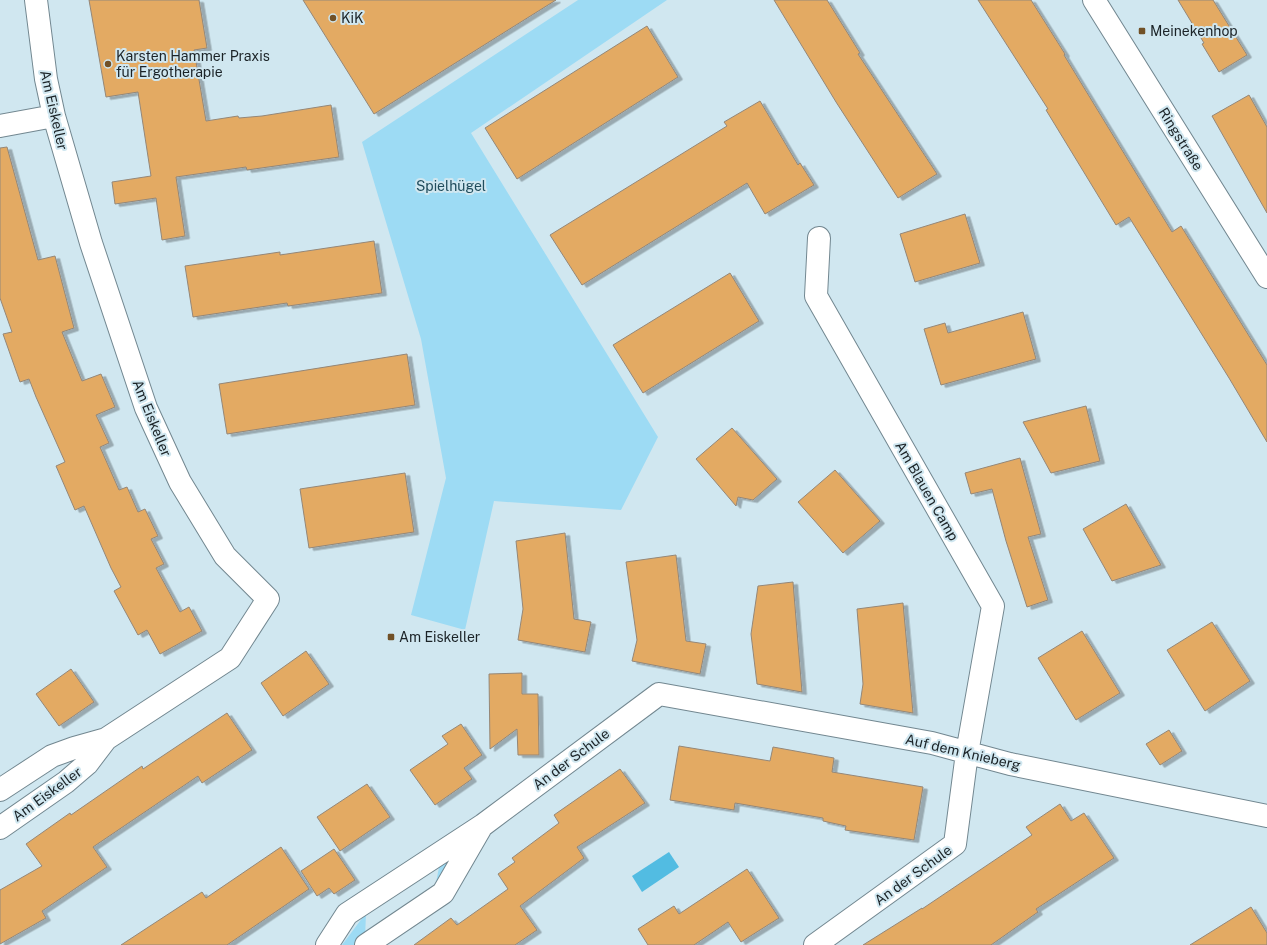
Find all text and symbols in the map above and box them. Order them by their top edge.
place label: KiK [341,10,364,26]
marker: KiK [328,13,338,23]
place label: Meinekenhop [1150,23,1238,39]
marker: Meinekenhop [1137,26,1147,36]
place label: Karsten Hammer Praxis für Ergotherapie [116,48,270,80]
marker: Karsten Hammer Praxis für Ergotherapie [103,59,113,69]
street label: Am Eiskeller [37,69,71,151]
street label: Ringstraße [1155,105,1207,173]
park label: Spielhügel [416,178,486,194]
street label: Am Eiskeller [129,377,175,459]
street label: Am Blauen Camp [892,438,962,544]
place label: Am Eiskeller [399,629,480,645]
marker: Am Eiskeller [386,632,396,642]
street label: An der Schule [530,725,612,793]
street label: Auf dem Knieberg [904,731,1022,773]
street label: Am Eiskeller [9,764,85,824]
street label: An der Schule [871,842,955,908]

